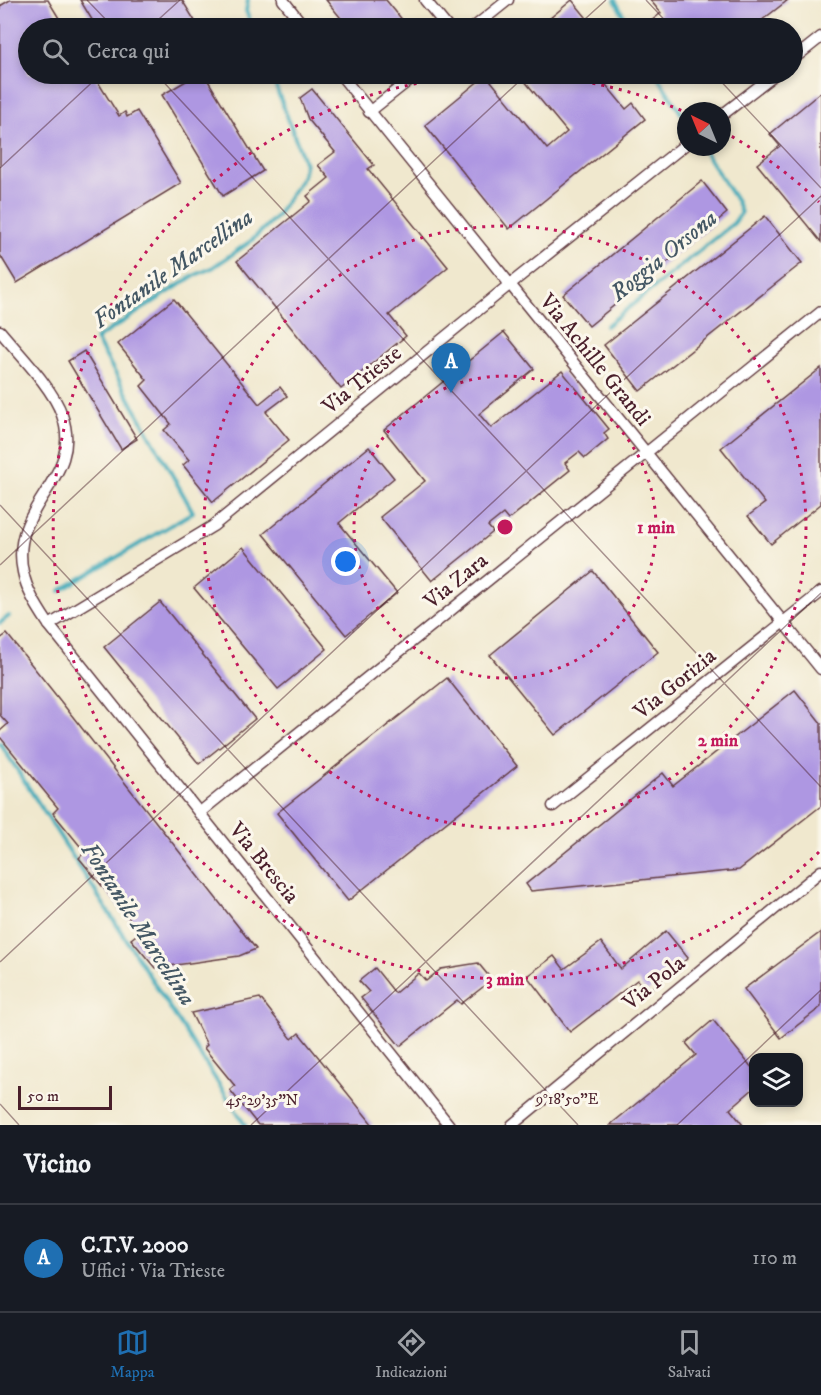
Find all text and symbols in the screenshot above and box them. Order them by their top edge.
search box [18,18,803,84]
icon: search [39,35,72,68]
text: Cerca qui [87,38,170,65]
north arrow [677,102,731,156]
water label: Fontanile Marcellina [87,202,259,336]
water label: Roggia Orsona [603,204,724,309]
street label: Via Achille Grandi [533,288,657,432]
street label: Via Trieste [316,340,407,421]
pin: A [432,344,470,393]
centre of rings [495,517,515,537]
text: 1 min [637,517,676,539]
your location [331,547,360,576]
street label: Via Zara [418,547,494,616]
street label: Via Gorizia [628,642,722,726]
text: 2 min [698,730,739,752]
street label: Via Brescia [223,816,305,909]
water label: Fontanile Marcellina [74,836,202,1012]
street label: Via Pola [617,949,691,1017]
text: 3 min [486,969,525,991]
map controls [749,1053,803,1107]
button: layers [749,1053,803,1107]
scale bar [18,1083,112,1110]
text: 50 m [27,1086,59,1106]
text: 9°18'50"E [535,1090,599,1109]
text: 45°29'35"N [226,1091,298,1110]
text: Vicino [24,1148,91,1181]
text: C.T.V. 2000 [81,1232,189,1259]
text: A [37,1246,50,1271]
text: 110 m [752,1246,797,1271]
text: Uffici · Via Trieste [81,1259,225,1284]
tab: Mappa [110,1326,155,1382]
tab: Indicazioni [375,1326,447,1382]
tab: Salvati [668,1326,711,1382]

